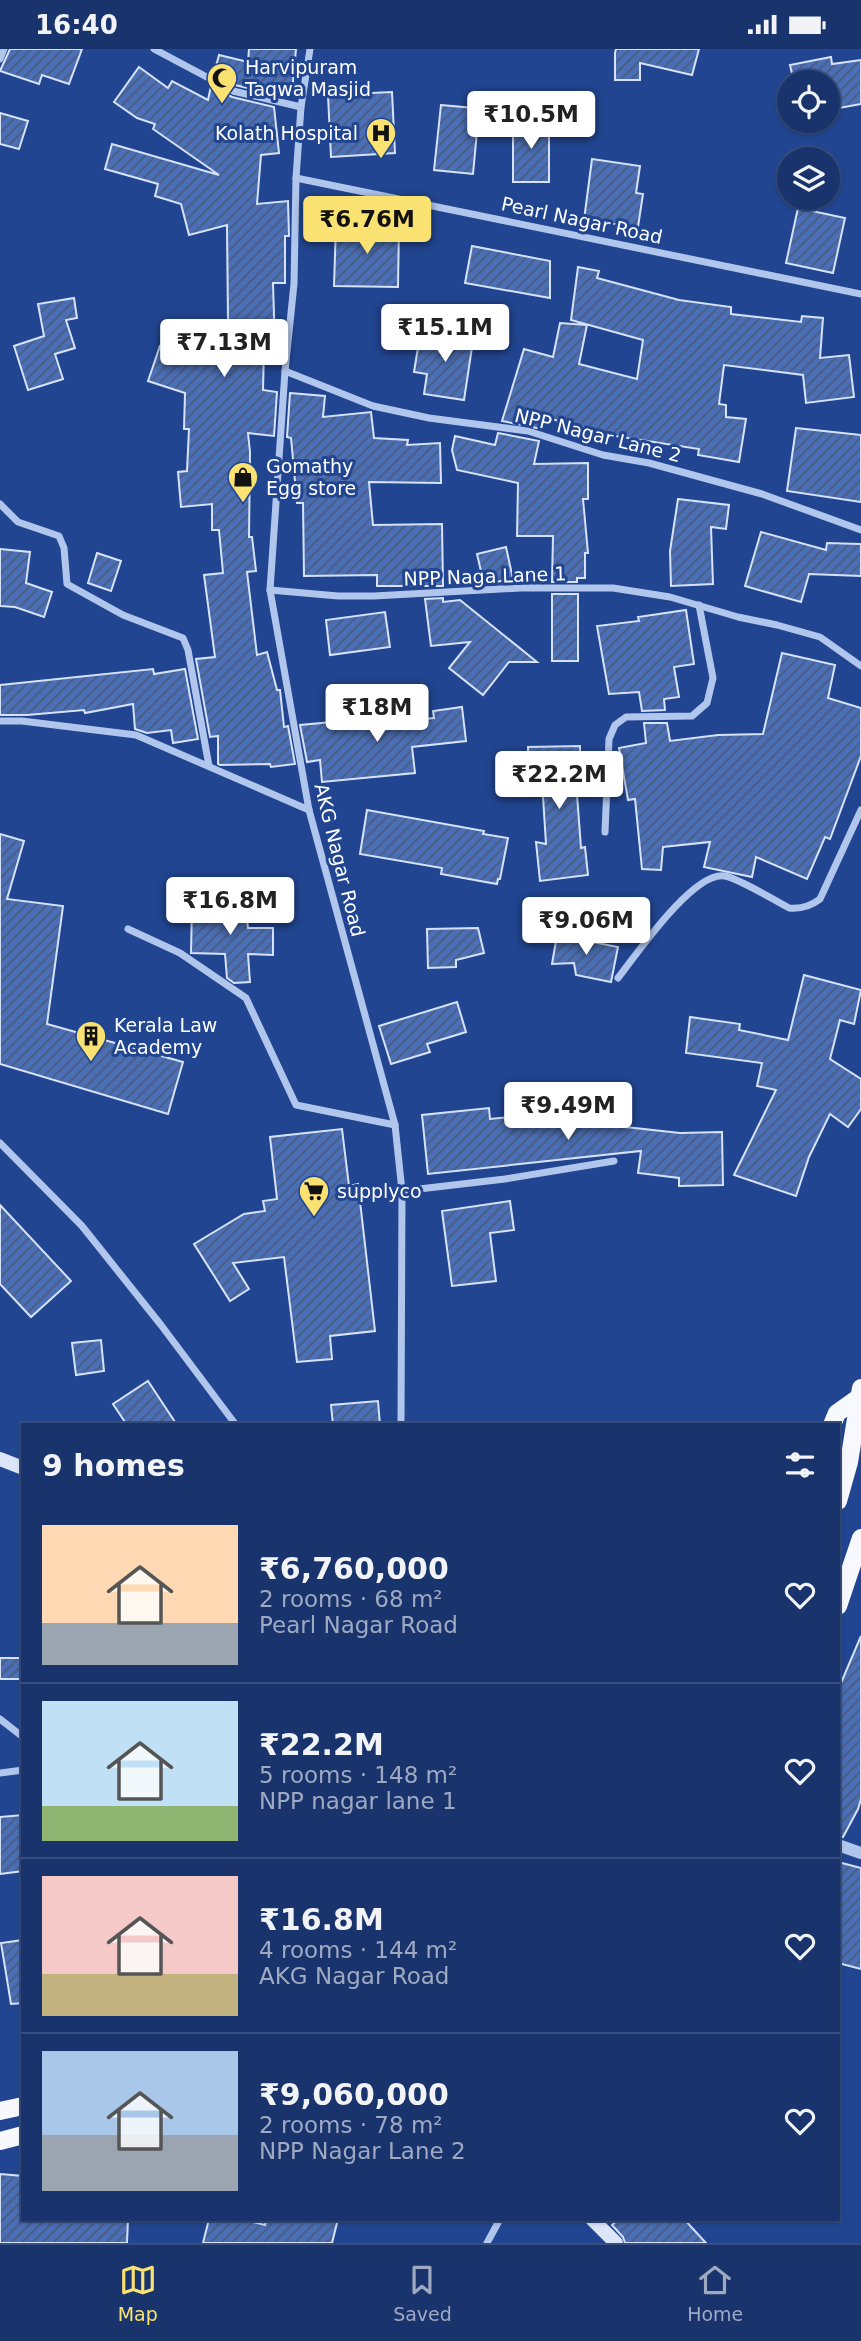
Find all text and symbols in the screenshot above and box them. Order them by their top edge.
text: 16:40 [35,10,118,40]
place label: Harvipuram Taqwa Masjid [244,56,371,100]
mosque icon: Harvipuram Taqwa Masjid [205,61,239,105]
map controls [777,70,840,210]
button: locate [777,70,840,133]
pin: ₹10.5M [474,91,588,151]
text: ₹10.5M [483,101,579,127]
hospital icon: Kolath Hospital [364,116,398,160]
place label: Kolath Hospital [215,122,358,144]
button: layers [777,147,840,210]
street label: Pearl Nagar Road [499,192,665,248]
pin: ₹6.76M [310,197,424,256]
text: ₹6.76M [319,206,415,232]
pin: ₹15.1M [388,305,502,364]
text: ₹15.1M [397,314,493,340]
pin: ₹7.13M [167,319,281,379]
text: ₹7.13M [176,329,272,355]
street label: NPP Nagar Lane 2 [513,404,683,466]
place label: Gomathy Egg store [266,455,356,499]
shop icon: Gomathy Egg store [226,460,260,504]
street label: NPP Naga Lane 1 [403,562,567,590]
pin: ₹18M [336,685,418,744]
text: ₹18M [342,694,412,720]
pin: ₹22.2M [502,751,616,811]
text: ₹22.2M [511,761,607,787]
street label: AKG Nagar Road [310,781,370,939]
pin: ₹16.8M [173,877,287,937]
text: ₹16.8M [182,887,278,913]
pin: ₹9.06M [529,897,643,957]
text: ₹9.06M [538,907,634,933]
place label: Kerala Law Academy [114,1014,217,1058]
building icon: Kerala Law Academy [74,1019,108,1063]
pin: ₹9.49M [511,1083,625,1142]
text: ₹9.49M [520,1092,616,1118]
supermarket icon: supplyco [297,1174,331,1218]
place label: supplyco [337,1180,422,1202]
icon: filters [781,1446,819,1484]
text: 9 homes [42,1448,185,1483]
text: ₹6,760,000 [259,1551,449,1586]
icon: home [98,1553,182,1637]
icon: heart [781,1576,819,1614]
text: 2 rooms · 68 m² [259,1586,443,1612]
text: Pearl Nagar Road [259,1612,458,1638]
text: ₹22.2M [259,1727,384,1762]
icon: home [98,1729,182,1813]
icon: heart [781,1752,819,1790]
text: 5 rooms · 148 m² [259,1762,457,1788]
text: NPP nagar lane 1 [259,1788,457,1814]
text: ₹16.8M [259,1902,384,1937]
icon: home [98,1904,182,1988]
icon: heart [781,1927,819,1965]
text: 4 rooms · 144 m² [259,1937,457,1963]
text: AKG Nagar Road [259,1963,449,1989]
text: ₹9,060,000 [259,2077,449,2112]
icon: home [98,2079,182,2163]
icon: heart [781,2102,819,2140]
text: 2 rooms · 78 m² [259,2112,443,2138]
text: NPP Nagar Lane 2 [259,2138,466,2164]
tab: Map [118,2261,158,2325]
tab: Saved [393,2261,452,2325]
tab: Home [687,2261,743,2325]

